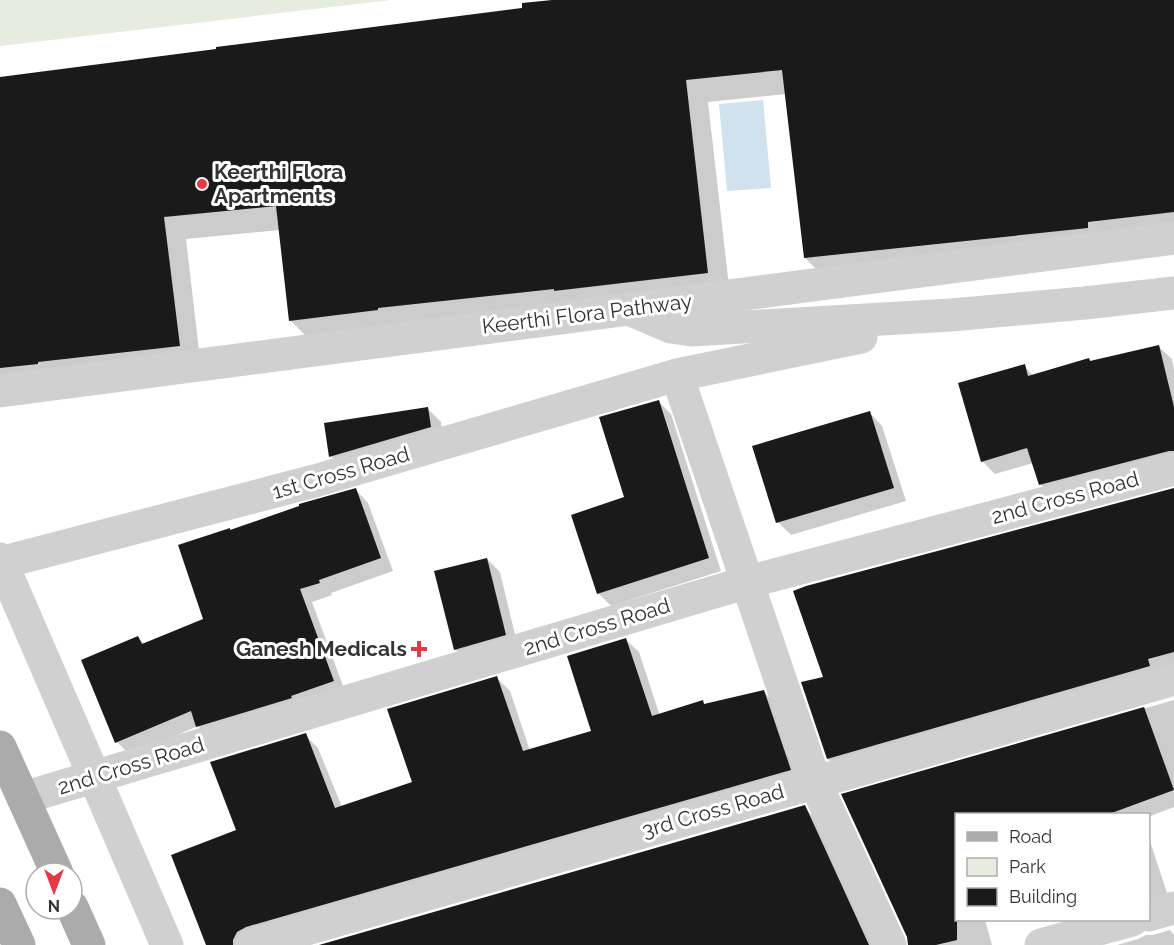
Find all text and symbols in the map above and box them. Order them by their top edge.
place label: Keerthi Flora Apartments [214,159,343,208]
marker: Keerthi Flora Apartments [195,177,209,191]
street label: Keerthi Flora Pathway [480,288,693,339]
street label: 1st Cross Road [269,441,412,504]
street label: 2nd Cross Road [988,466,1141,529]
street label: 2nd Cross Road [521,592,673,661]
place label: Ganesh Medicals [236,636,407,661]
marker: Ganesh Medicals [412,642,426,656]
street label: 2nd Cross Road [55,731,207,800]
street label: 3rd Cross Road [639,778,787,843]
legend [955,813,1150,921]
text: Road [1009,826,1052,847]
text: Park [1009,856,1046,877]
north arrow [24,861,84,921]
text: Building [1009,886,1077,907]
text: N [48,896,60,915]

